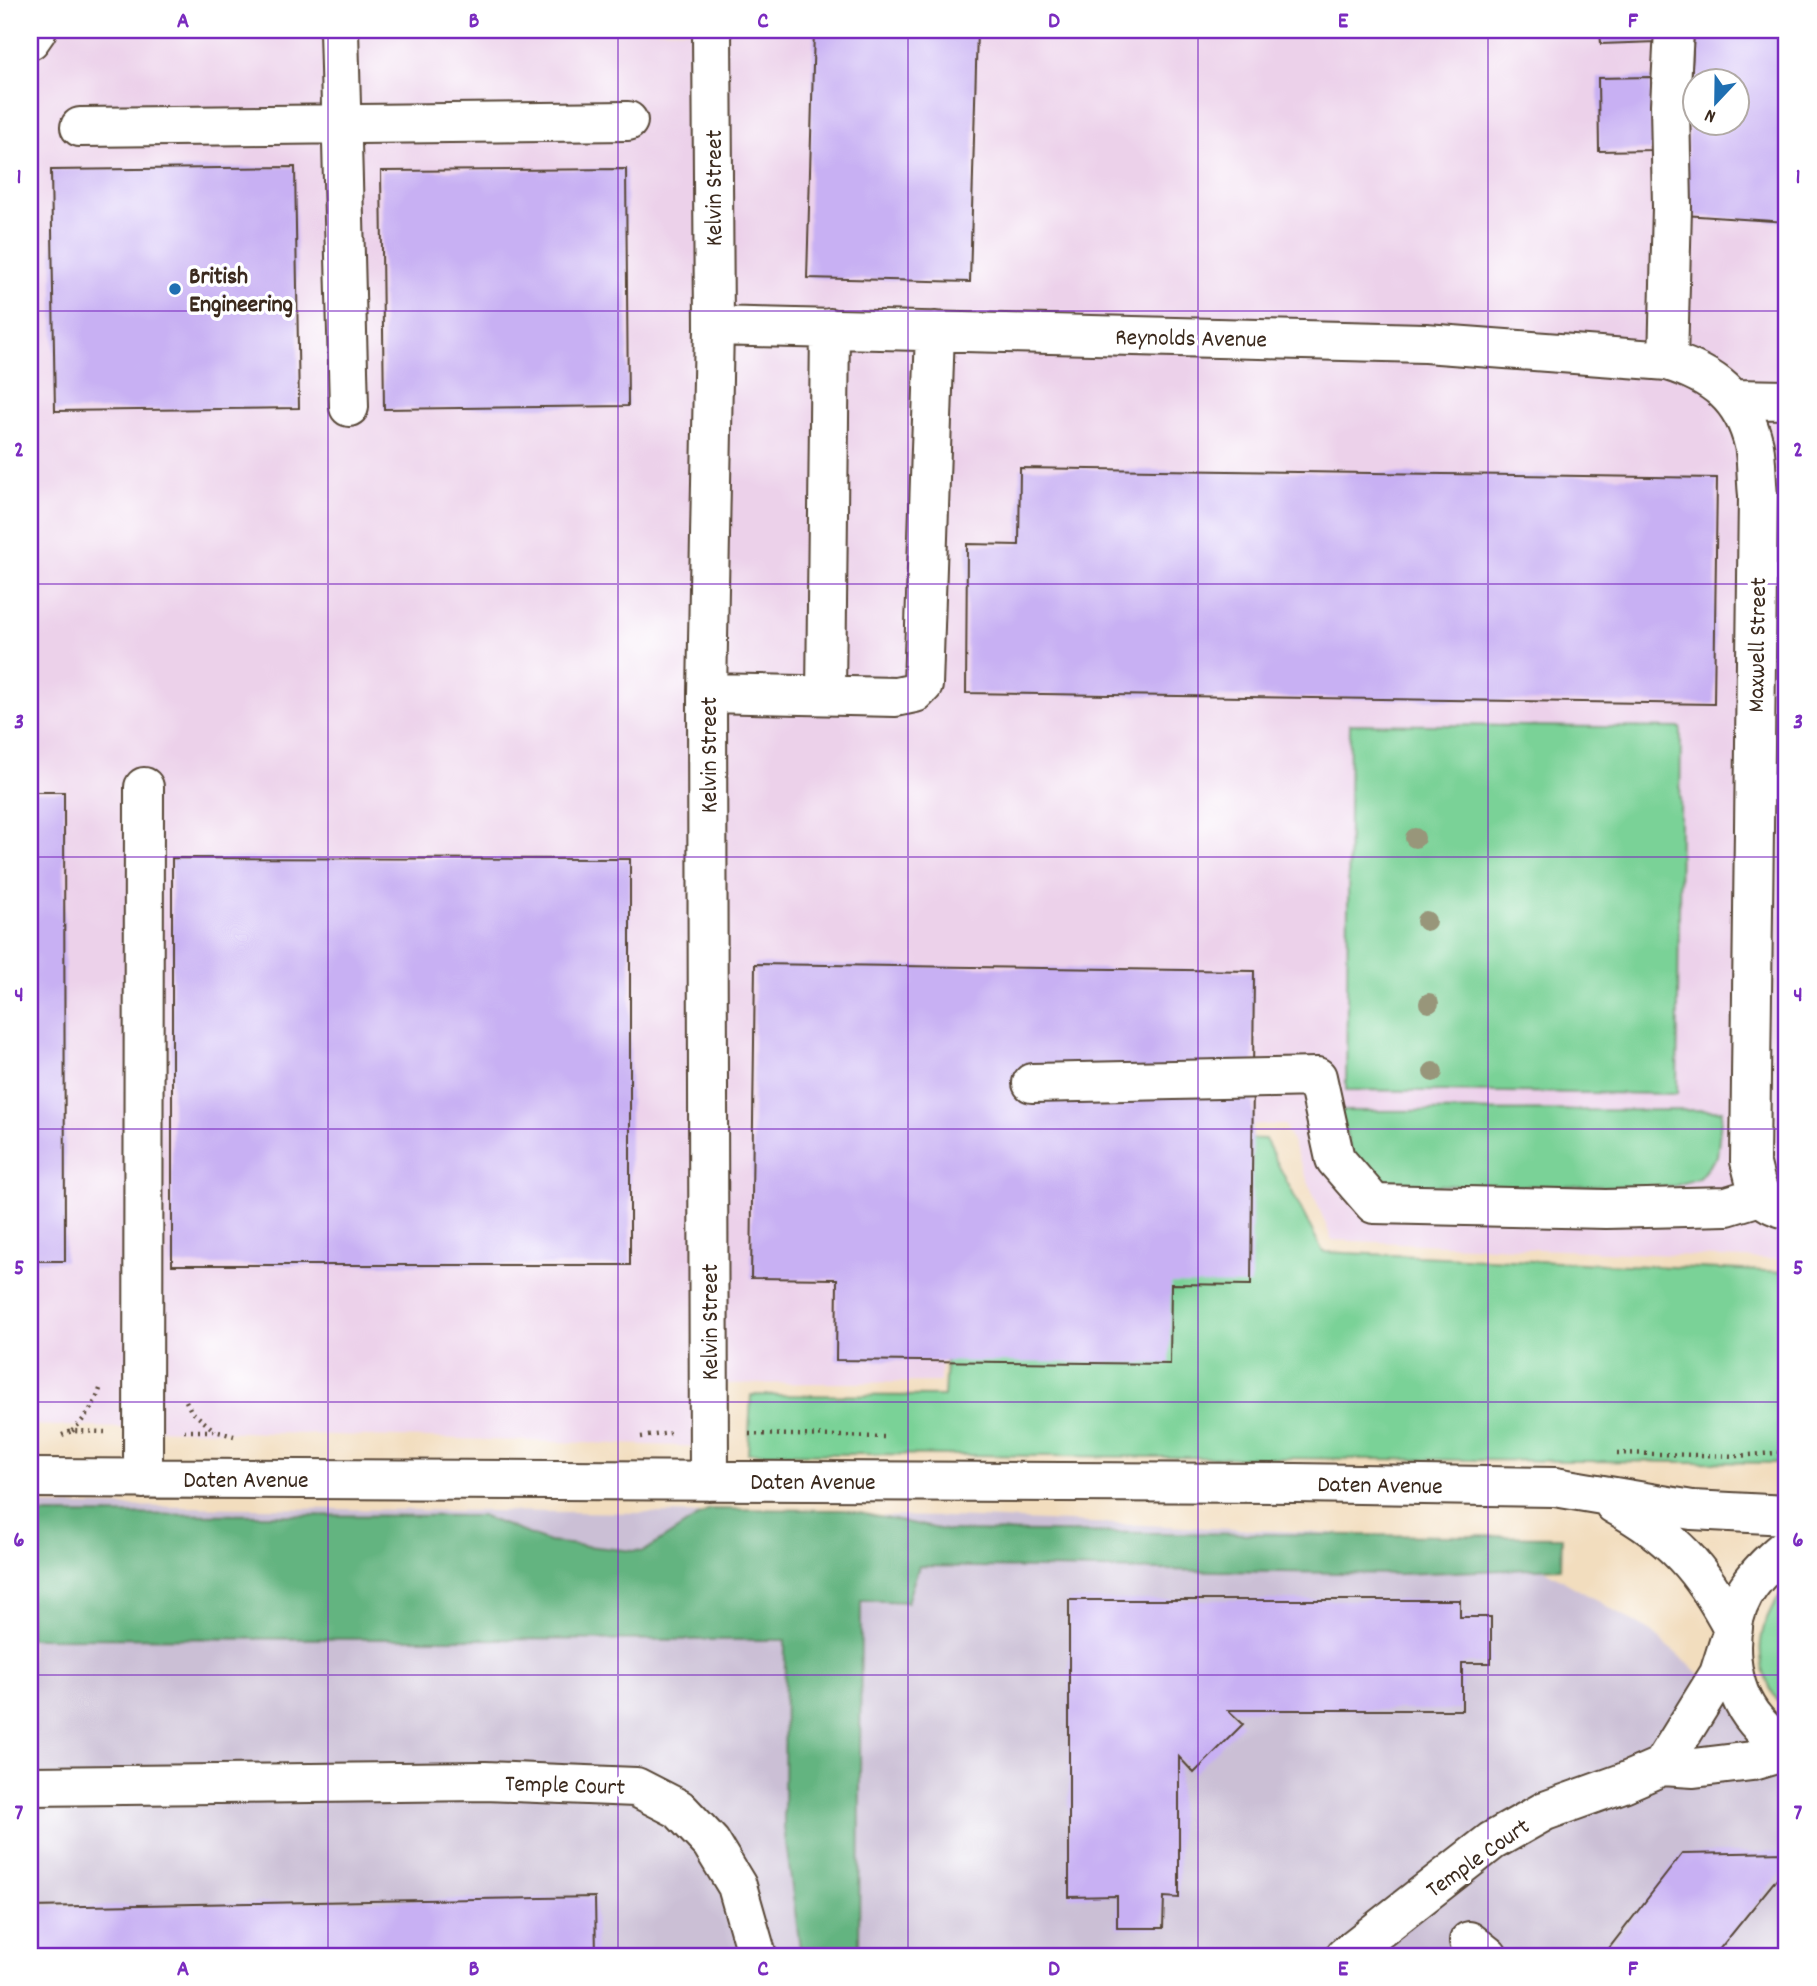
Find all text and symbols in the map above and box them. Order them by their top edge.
text: A [177,6,189,39]
text: B [469,6,480,39]
text: C [757,6,769,39]
text: D [1048,6,1060,39]
text: E [1338,6,1349,39]
text: F [1628,6,1639,39]
north arrow [1680,66,1750,136]
text: N [1702,100,1720,129]
street label: Kelvin Street [699,130,733,246]
text: 1 [16,162,22,195]
text: 1 [1795,162,1801,195]
place label: British Engineering [189,261,293,323]
marker: British Engineering [167,281,183,297]
street label: Reynolds Avenue [1115,322,1267,358]
text: 2 [14,435,24,468]
text: 2 [1793,435,1803,468]
street label: Maxwell Street [1741,577,1777,713]
street label: Kelvin Street [694,697,728,813]
text: 3 [14,707,24,740]
text: 3 [1793,707,1803,740]
text: 4 [14,980,24,1013]
text: 4 [1793,980,1803,1013]
text: 5 [14,1253,24,1286]
text: 5 [1793,1253,1803,1286]
street label: Kelvin Street [695,1264,729,1380]
street label: Daten Avenue [183,1465,309,1499]
street label: Daten Avenue [750,1467,876,1501]
street label: Daten Avenue [1317,1469,1443,1505]
text: 6 [13,1525,25,1558]
text: 6 [1792,1525,1804,1558]
street label: Temple Court [504,1768,626,1806]
text: 7 [15,1798,24,1831]
text: 7 [1794,1798,1803,1831]
street label: Temple Court [1420,1811,1538,1908]
text: A [177,1954,189,1986]
text: B [469,1954,480,1986]
text: C [757,1954,769,1986]
text: D [1048,1954,1060,1986]
text: E [1338,1954,1349,1986]
text: F [1628,1954,1639,1986]

